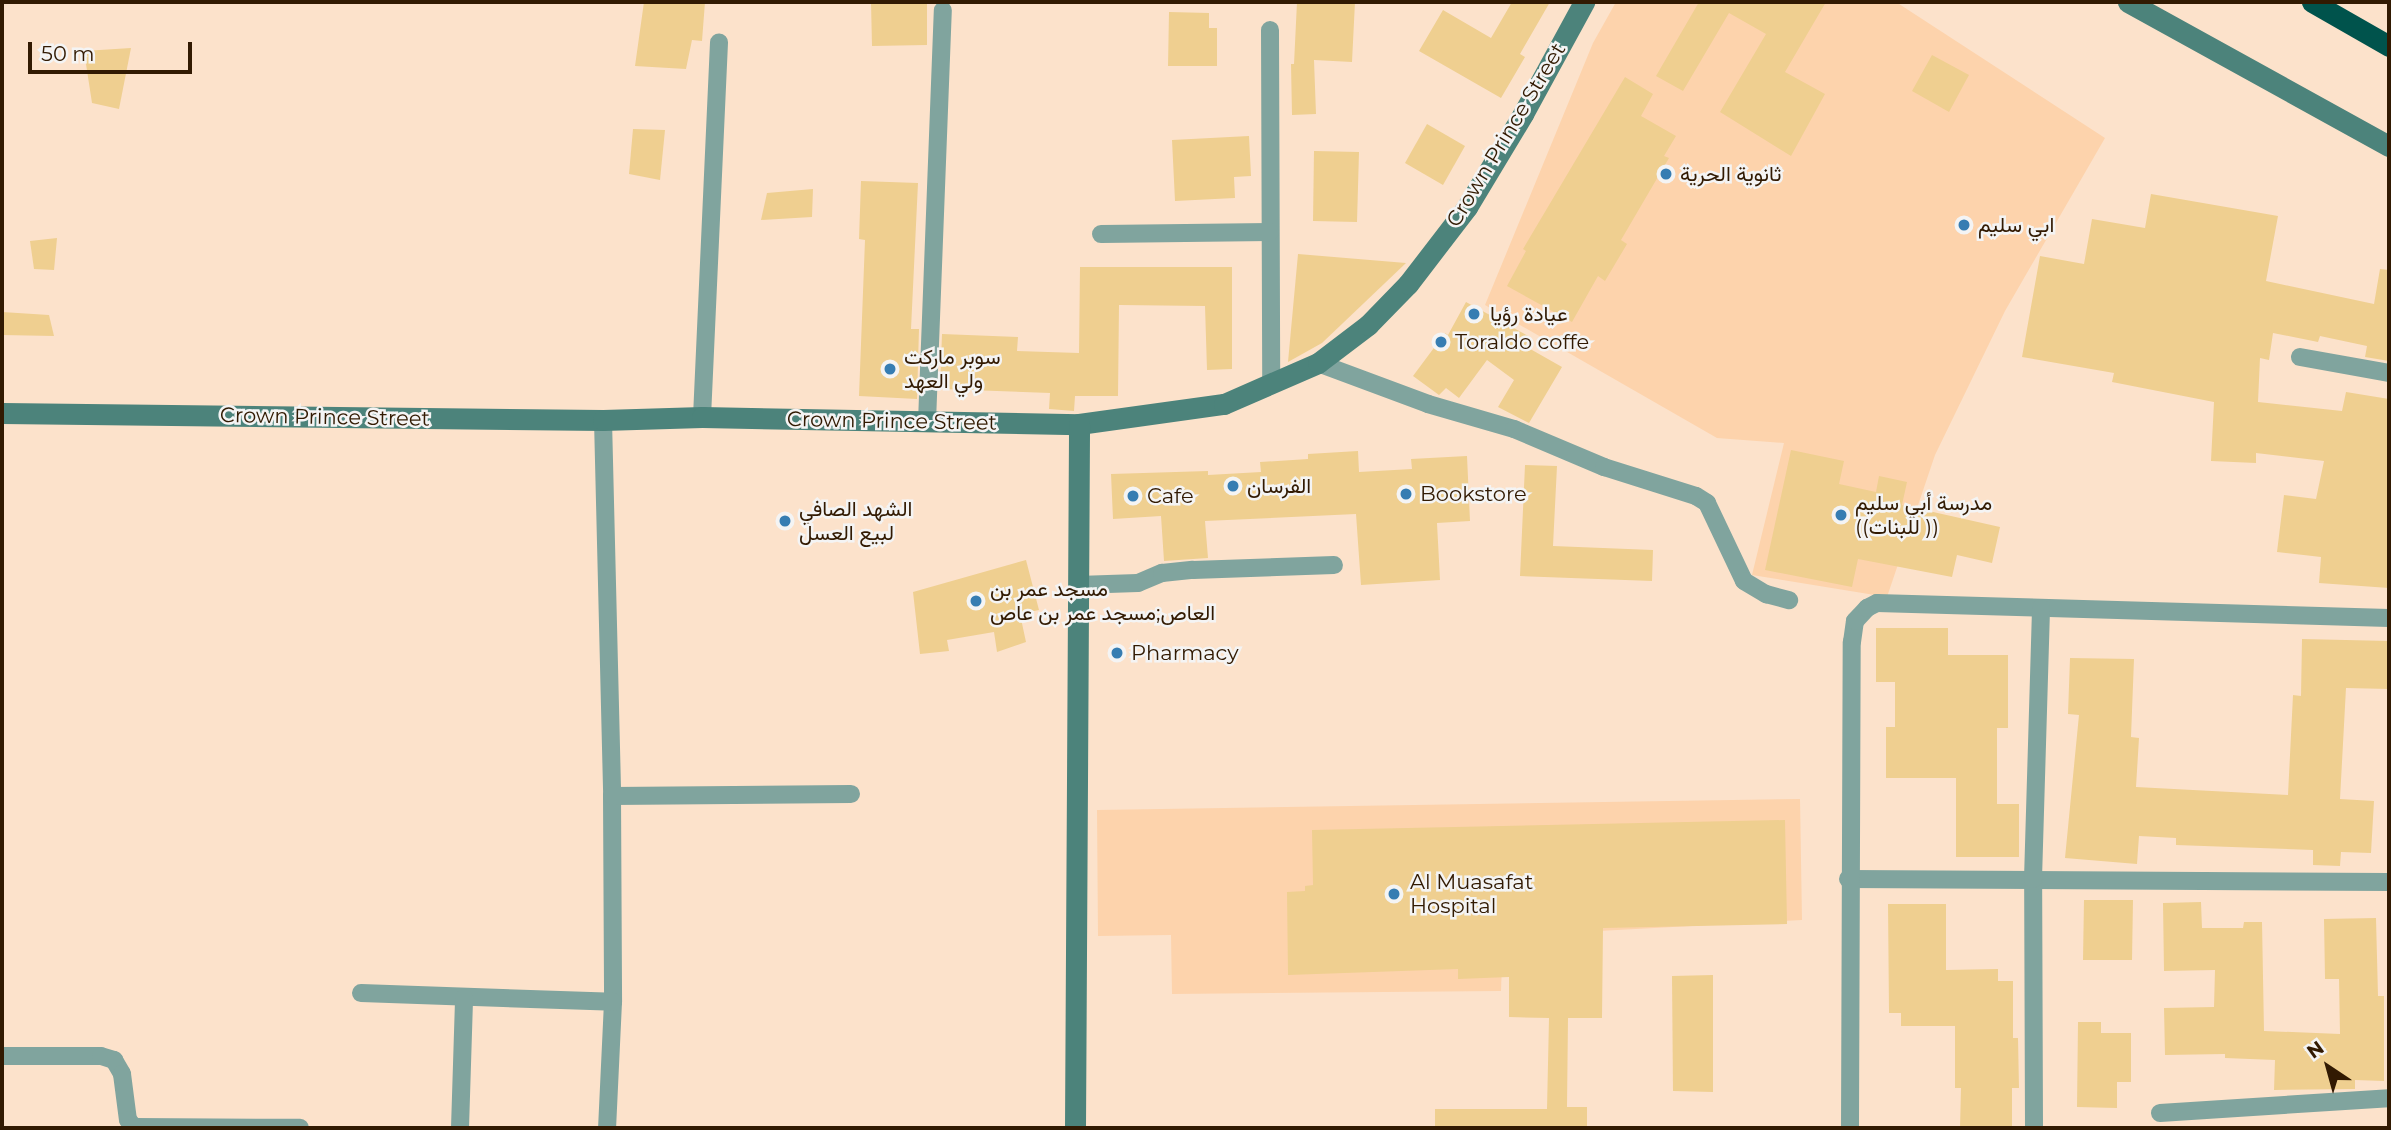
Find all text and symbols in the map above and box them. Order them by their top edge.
scale bar [32,28,196,72]
street label: Crown Prince Street [1441,38,1571,232]
text: 50 m [41,41,95,66]
place label: ثانوية الحرية [1680,161,1781,187]
marker: ثانوية الحرية [1658,166,1674,182]
place label: ابي سليم [1978,212,2054,238]
marker: ابي سليم [1956,217,1972,233]
place label: عيادة رؤيا [1490,301,1568,327]
marker: عيادة رؤيا [1464,304,1484,324]
place label: Toraldo coffe [1455,329,1589,355]
marker: Toraldo coffe [1433,334,1449,350]
place label: سوبر ماركت ولي العهد [904,344,1000,394]
marker: سوبر ماركت ولي العهد [882,361,898,377]
street label: Crown Prince Street [220,403,430,431]
street label: Crown Prince Street [787,407,997,435]
place label: الفرسان [1247,473,1311,499]
marker: الفرسان [1225,478,1241,494]
place label: Bookstore [1420,481,1527,507]
place label: Cafe [1147,483,1194,509]
marker: Bookstore [1398,486,1414,502]
marker: Cafe [1125,488,1141,504]
place label: مدرسة أبي سليم ((للبنات )) [1855,490,1992,540]
place label: الشهد الصافي لبيع العسل [799,496,912,546]
marker: مدرسة أبي سليم ((للبنات )) [1833,507,1849,523]
marker: الشهد الصافي لبيع العسل [777,513,793,529]
place label: مسجد عمر بن العاص;مسجد عمر بن عاص [990,576,1215,626]
marker: مسجد عمر بن العاص;مسجد عمر بن عاص [968,593,984,609]
place label: Pharmacy [1131,640,1239,666]
marker: Pharmacy [1109,645,1125,661]
place label: Al Muasafat Hospital [1410,869,1533,919]
marker: Al Muasafat Hospital [1384,884,1404,904]
north arrow [2293,1032,2363,1102]
text: N [2302,1036,2328,1063]

